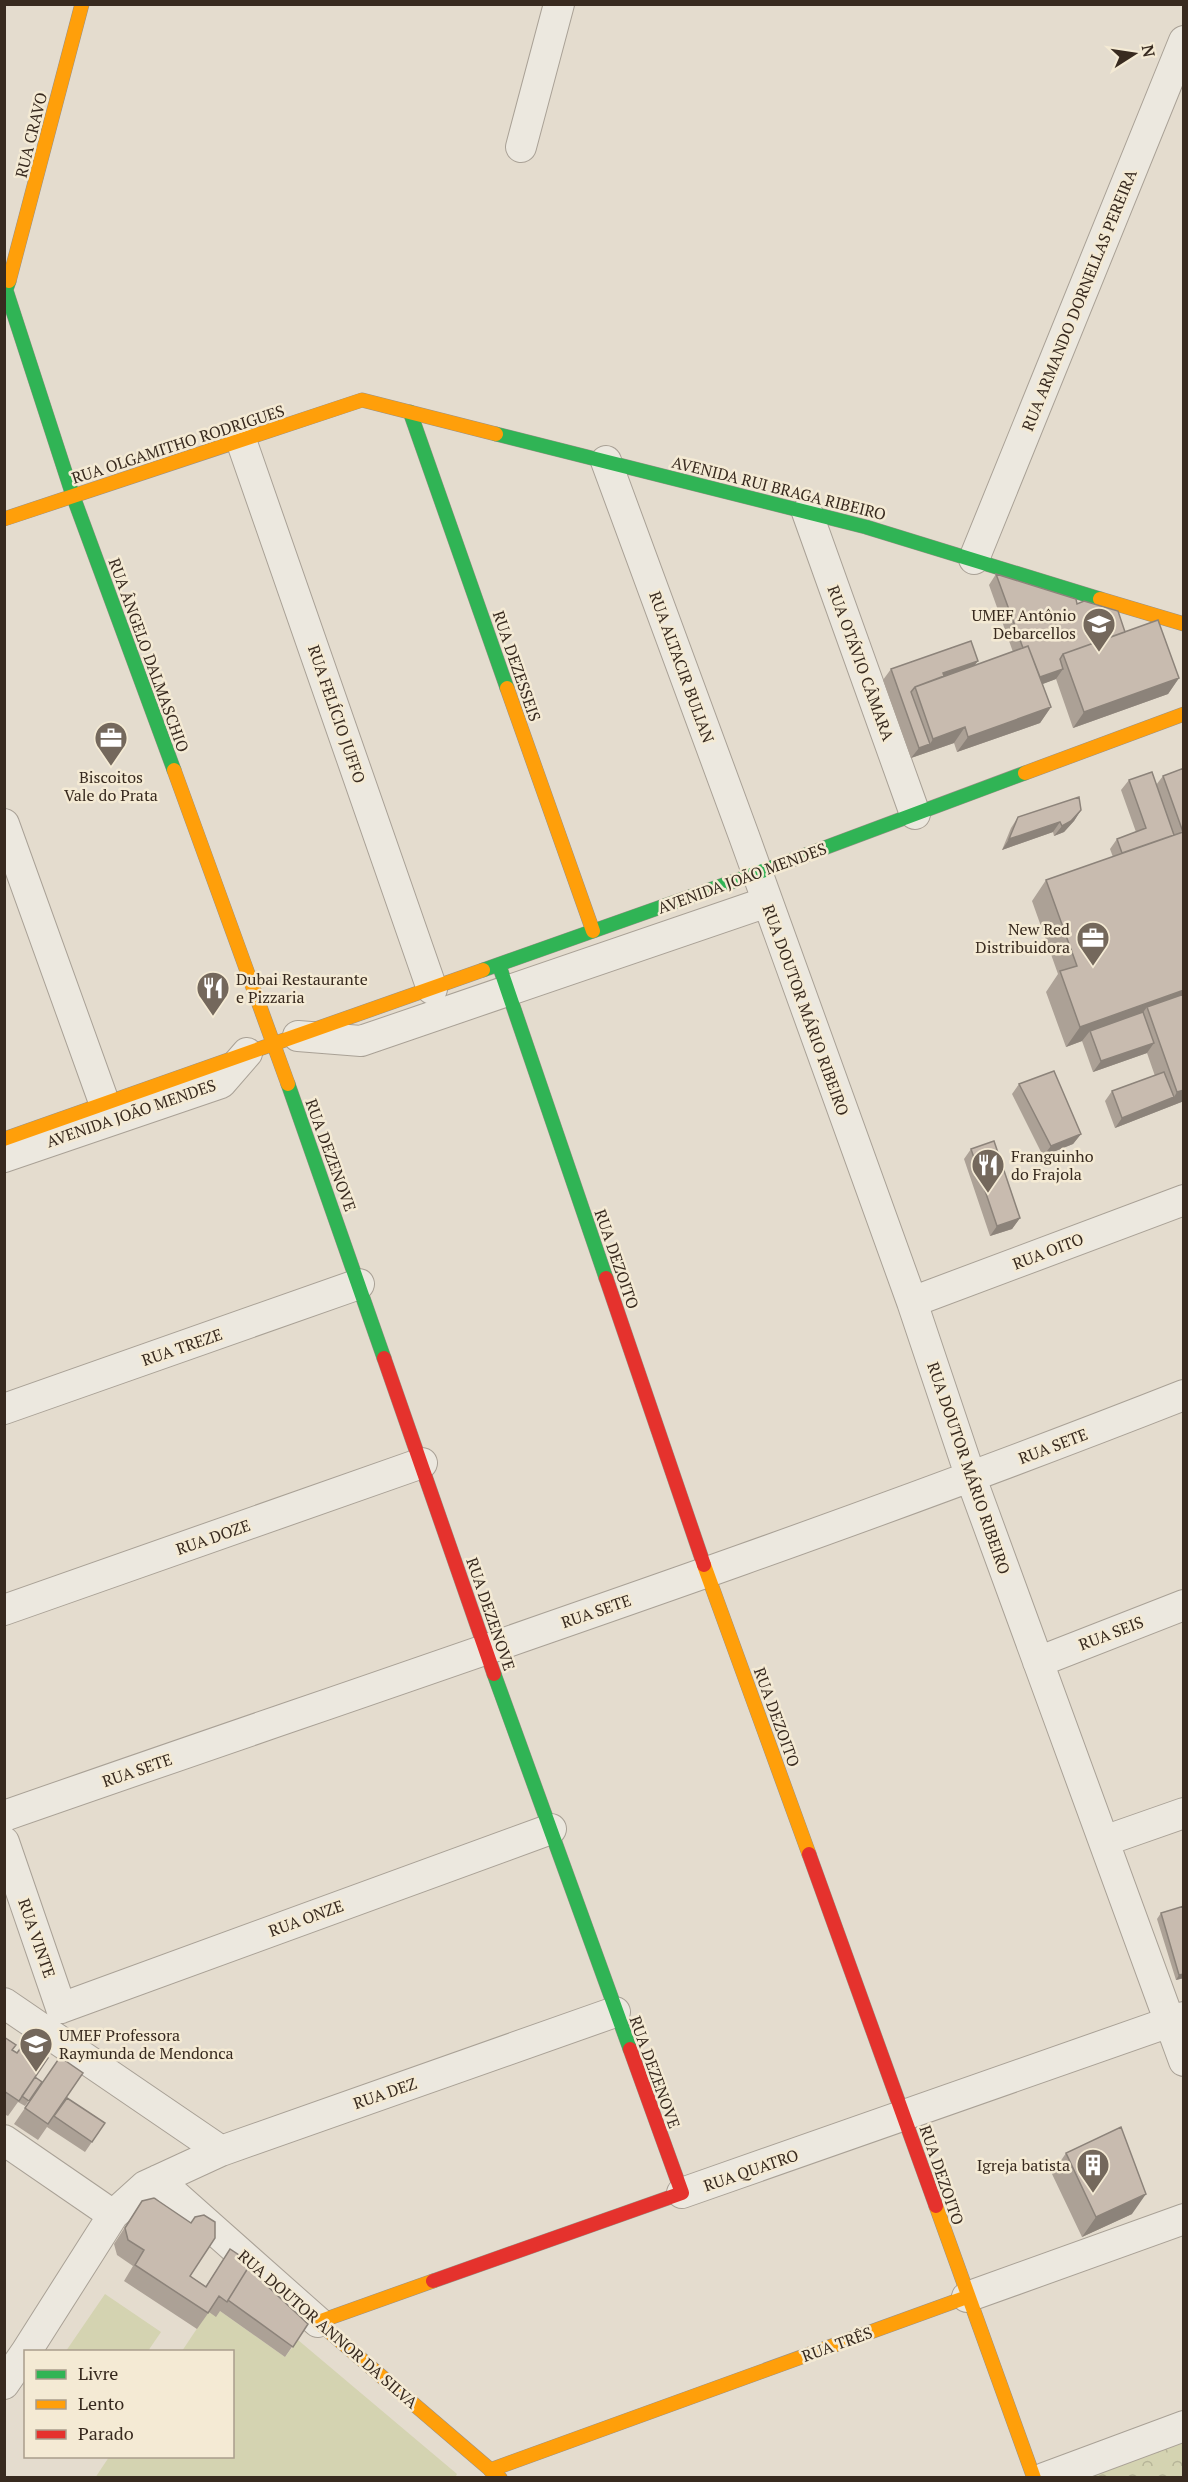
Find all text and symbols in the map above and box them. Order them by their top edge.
north arrow [1104,24,1164,84]
text: N [1137,43,1161,59]
street label: RUA CRAVO [10,90,52,180]
street label: RUA ARMANDO DORNELLAS PEREIRA [1016,166,1142,434]
street label: RUA OLGAMITHO RODRIGUES [69,399,287,489]
street label: AVENIDA RUI BRAGA RIBEIRO [670,451,888,525]
street label: RUA ÂNGELO DALMASCHIO [104,555,194,755]
street label: RUA OTÁVIO CÂMARA [823,582,899,744]
street label: RUA ALTACIR BULIAN [644,588,720,746]
place label: UMEF Antônio Debarcellos [971,604,1076,644]
school or university icon: UMEF Antônio Debarcellos [1081,606,1117,653]
street label: RUA DEZESSEIS [488,608,546,724]
street label: RUA FELÍCIO JUFFO [303,642,371,786]
office icon: Biscoitos Vale do Prata [93,720,129,767]
place label: Biscoitos Vale do Prata [64,766,158,806]
street label: AVENIDA JOÃO MENDES [655,837,829,919]
street label: RUA DOUTOR MÁRIO RIBEIRO [757,901,855,1119]
place label: New Red Distribuidora [975,918,1070,958]
office icon: New Red Distribuidora [1075,920,1111,967]
place label: Dubai Restaurante e Pizzaria [236,968,368,1008]
restaurant icon: Dubai Restaurante e Pizzaria [195,970,231,1017]
street label: AVENIDA JOÃO MENDES [43,1074,219,1152]
street label: RUA DEZENOVE [300,1096,362,1214]
place label: Franguinho do Frajola [1011,1145,1094,1185]
restaurant icon: Franguinho do Frajola [970,1147,1006,1194]
street label: RUA DEZOITO [590,1206,644,1312]
street label: RUA OITO [1009,1227,1087,1275]
street label: RUA TREZE [139,1323,225,1371]
street label: RUA DOUTOR MÁRIO RIBEIRO [922,1359,1016,1577]
street label: RUA SETE [1015,1423,1091,1469]
street label: RUA DOZE [173,1514,253,1560]
street label: RUA DEZENOVE [461,1554,521,1674]
street label: RUA SETE [558,1589,634,1633]
street label: RUA SEIS [1076,1611,1146,1655]
street label: RUA DEZOITO [749,1664,805,1770]
street label: RUA SETE [99,1748,175,1792]
street label: RUA ONZE [266,1894,346,1942]
street label: RUA VINTE [13,1895,61,1981]
street label: RUA DEZENOVE [624,2013,686,2131]
place label: UMEF Professora Raymunda de Mendonca [59,2024,234,2064]
school or university icon: UMEF Professora Raymunda de Mendonca [18,2026,54,2073]
street label: RUA DEZ [350,2072,420,2114]
street label: RUA DEZOITO [915,2122,969,2228]
street label: RUA QUATRO [701,2143,801,2197]
building icon: Igreja batista [1075,2147,1111,2194]
place label: Igreja batista [977,2154,1070,2176]
street label: RUA DOUTOR ANNOR DA SILVA [233,2245,423,2413]
street label: RUA TRÊS [799,2321,875,2367]
legend [24,2350,234,2458]
text: Livre [78,2361,118,2385]
text: Lento [78,2391,124,2415]
text: Parado [78,2421,134,2445]

